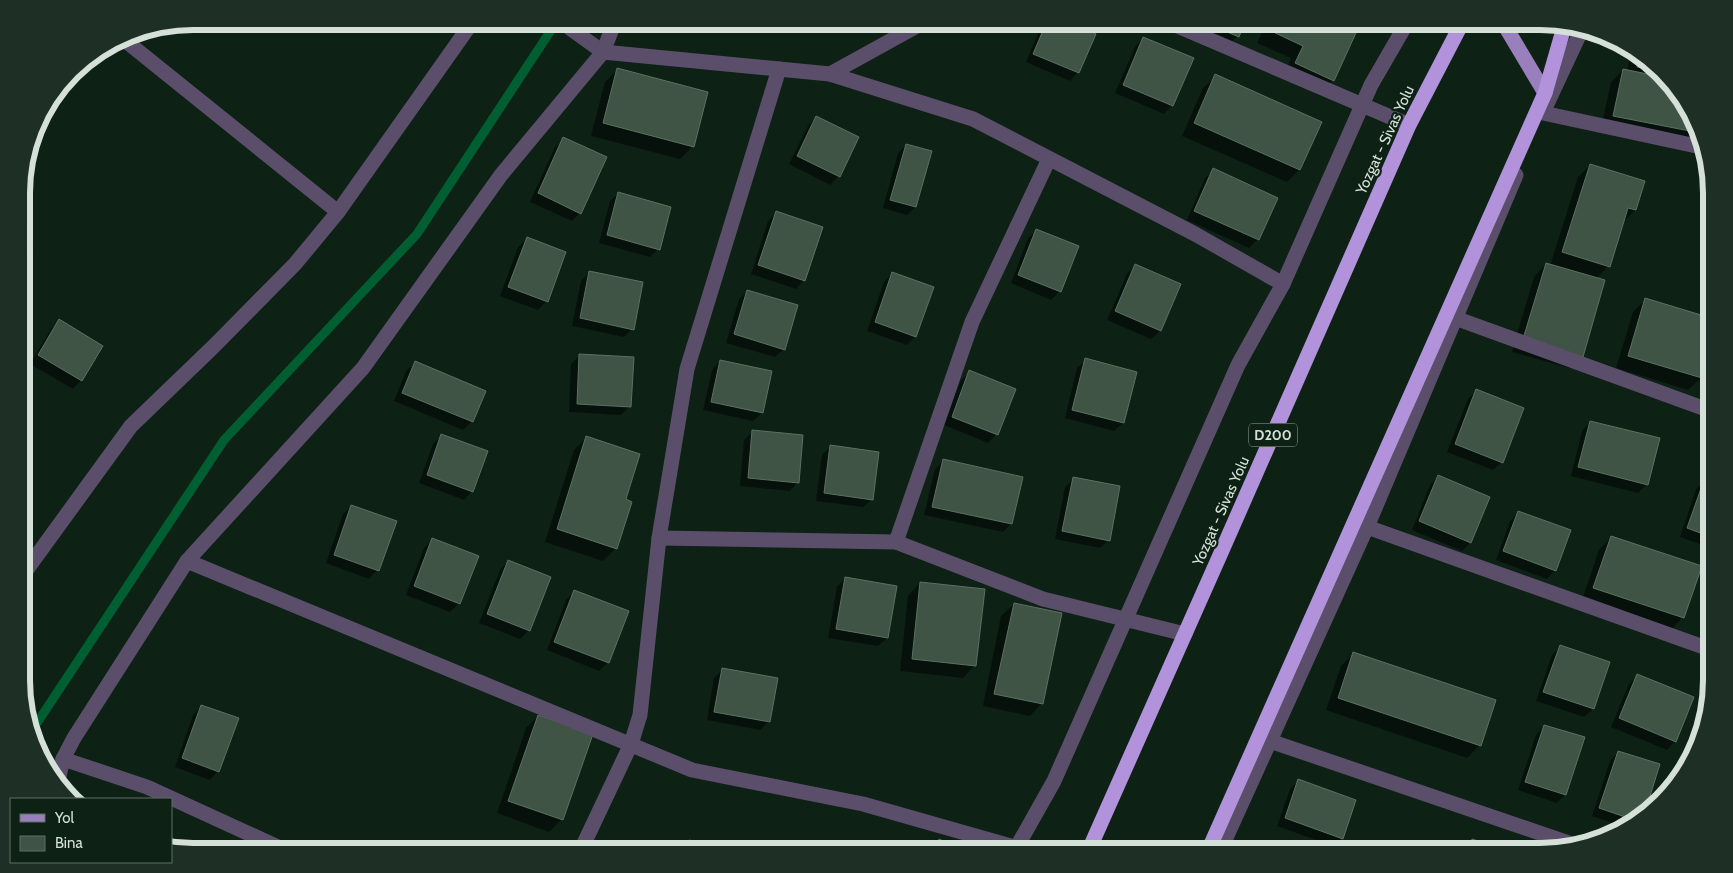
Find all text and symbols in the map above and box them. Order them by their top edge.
street label: Yozgat - Sivas Yolu [1352,83,1418,198]
road number: D200 [1249,424,1297,446]
street label: Yozgat - Sivas Yolu [1188,454,1253,569]
legend [10,798,172,863]
text: Yol [54,809,74,827]
text: Bina [55,834,83,852]

